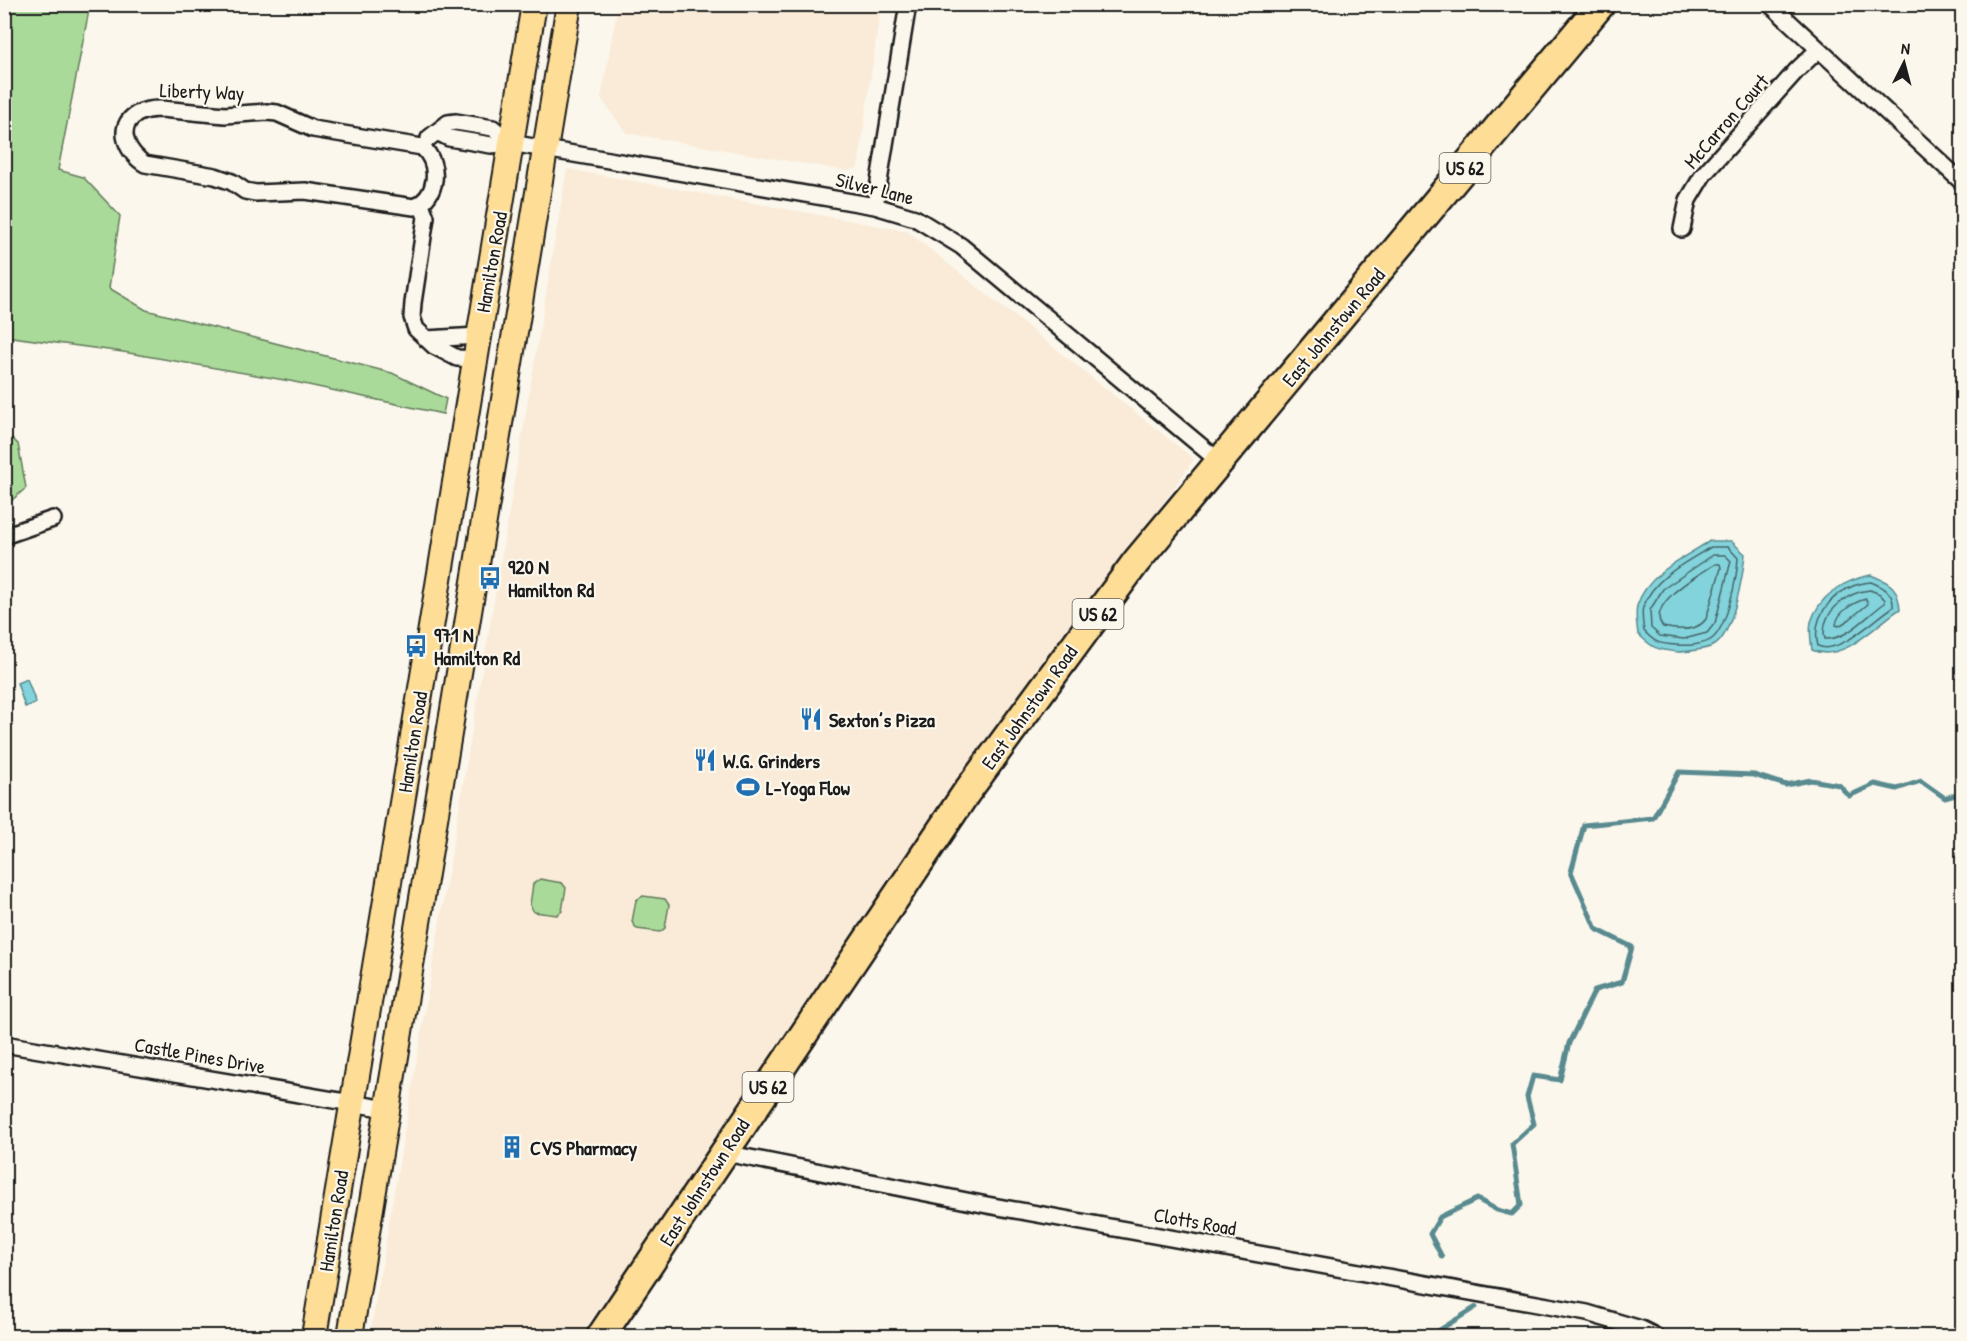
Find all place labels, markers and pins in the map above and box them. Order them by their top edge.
place label: 920 N Hamilton Rd [508,553,594,603]
bus stop icon: 920 N Hamilton Rd [477,565,503,591]
place label: 971 N Hamilton Rd [434,621,520,671]
bus stop icon: 971 N Hamilton Rd [403,633,429,659]
restaurant icon: Sexton’s Pizza [798,706,824,732]
place label: Sexton’s Pizza [829,706,935,733]
restaurant icon: W.G. Grinders [692,747,718,773]
place label: W.G. Grinders [723,747,820,774]
sports icon: L-Yoga Flow [735,774,761,800]
place label: L-Yoga Flow [766,774,851,802]
building icon: CVS Pharmacy [499,1134,525,1160]
place label: CVS Pharmacy [530,1134,638,1162]

